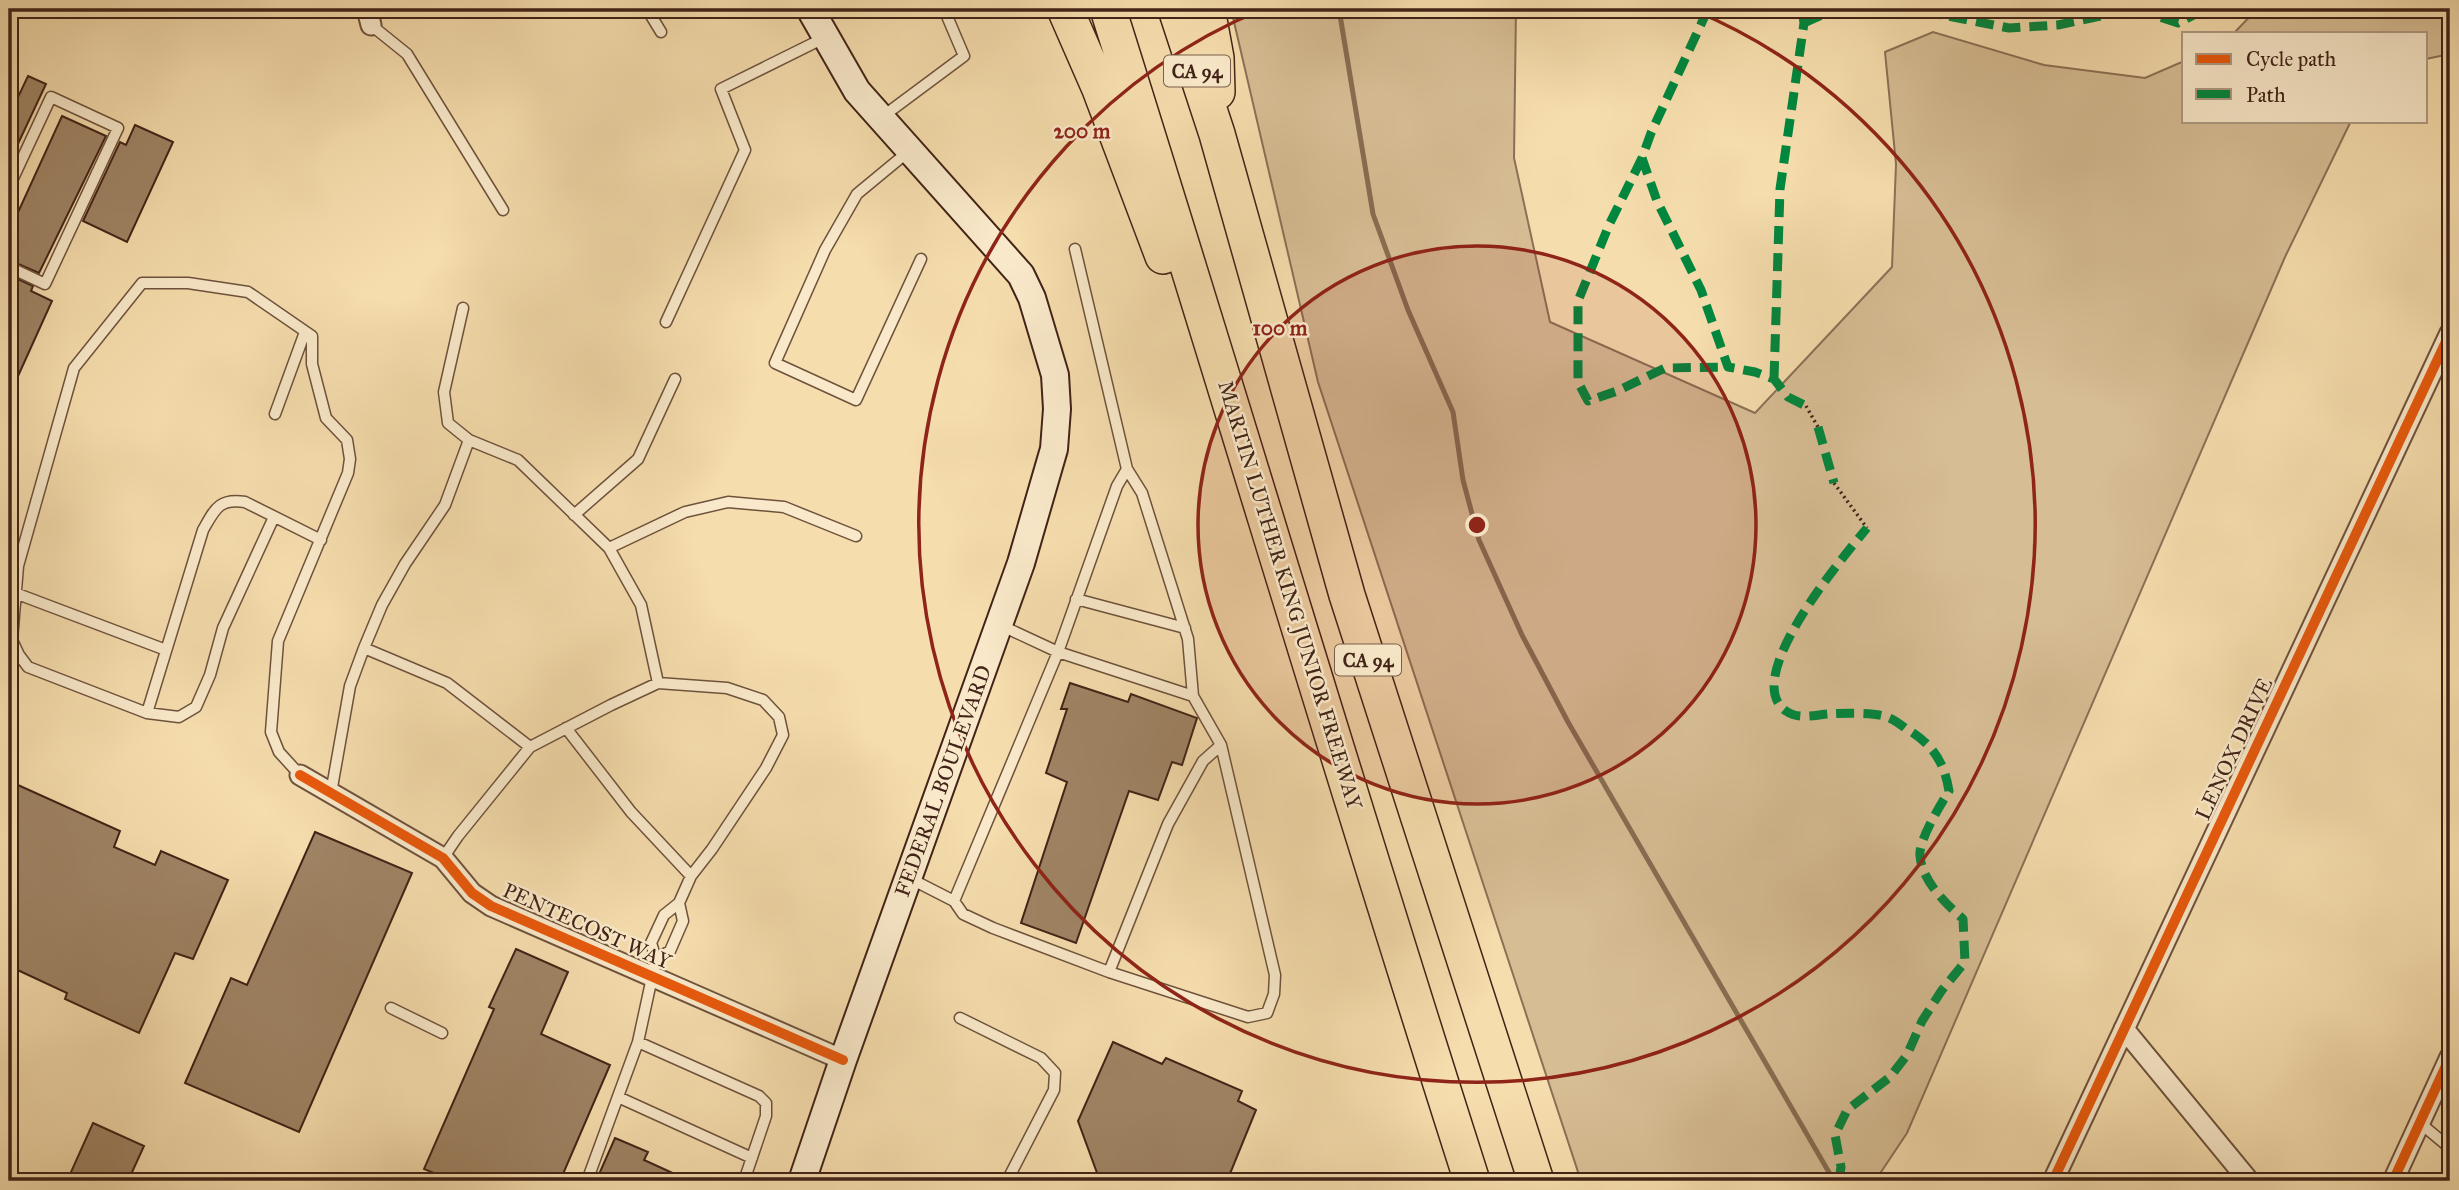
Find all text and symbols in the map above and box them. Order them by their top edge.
legend [2182,32,2428,122]
text: Cycle path [2246,46,2337,72]
road number: CA 94 [1164,55,1230,86]
text: Path [2246,82,2286,108]
text: 200 m [1054,118,1111,144]
text: 100 m [1253,315,1308,341]
street label: MARTIN LUTHER KING JUNIOR FREEWAY [1212,378,1368,813]
centre of rings [1465,513,1489,537]
road number: CA 94 [1335,645,1401,676]
street label: FEDERAL BOULEVARD [889,662,997,900]
street label: LENOX DRIVE [2190,674,2278,824]
street label: PENTECOST WAY [499,877,676,975]

